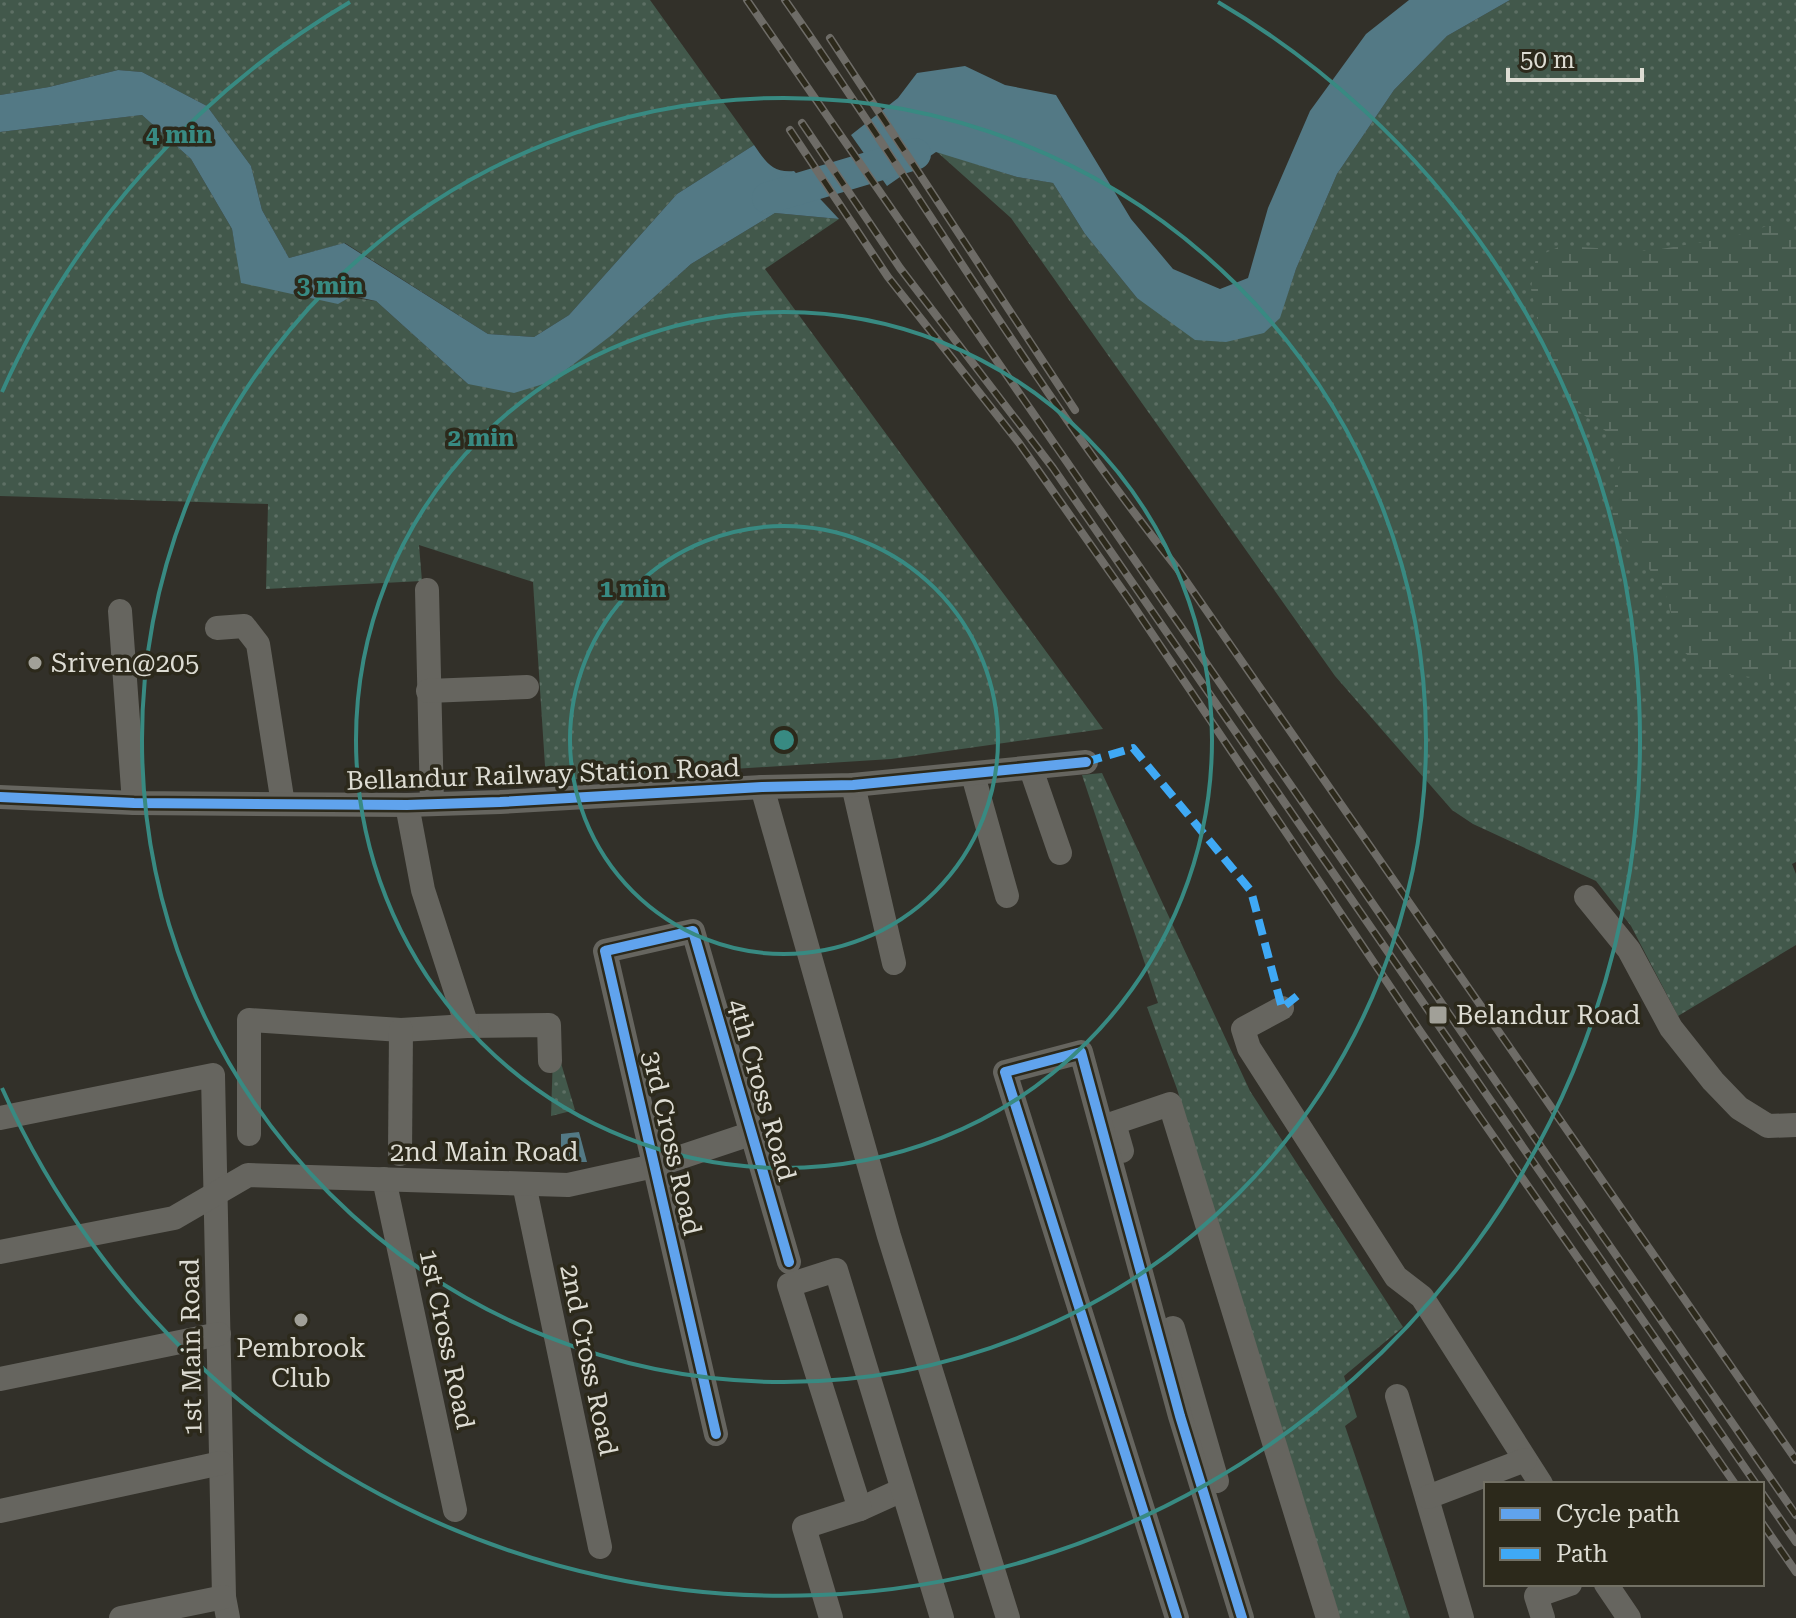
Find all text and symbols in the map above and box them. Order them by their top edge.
scale bar [1508,32,1642,82]
text: 50 m [1520,46,1575,74]
text: 4 min [146,121,212,149]
text: 3 min [297,272,363,300]
text: 2 min [448,424,514,452]
text: 1 min [600,575,666,603]
place label: Sriven@205 [51,648,199,678]
marker: Sriven@205 [26,654,44,672]
centre of rings [770,726,798,754]
street label: Bellandur Railway Station Road [346,752,741,796]
street label: 4th Cross Road [722,996,802,1185]
place label: Belandur Road [1456,1000,1641,1030]
marker: Belandur Road [1427,1004,1449,1026]
street label: 3rd Cross Road [636,1048,708,1238]
street label: 2nd Main Road [390,1137,579,1167]
street label: 1st Cross Road [413,1246,481,1432]
street label: 1st Main Road [174,1258,208,1436]
street label: 2nd Cross Road [554,1262,624,1459]
marker: Pembrook Club [292,1311,310,1329]
place label: Pembrook Club [236,1333,366,1393]
legend [1484,1482,1764,1586]
text: Cycle path [1556,1500,1680,1528]
text: Path [1556,1540,1608,1568]

